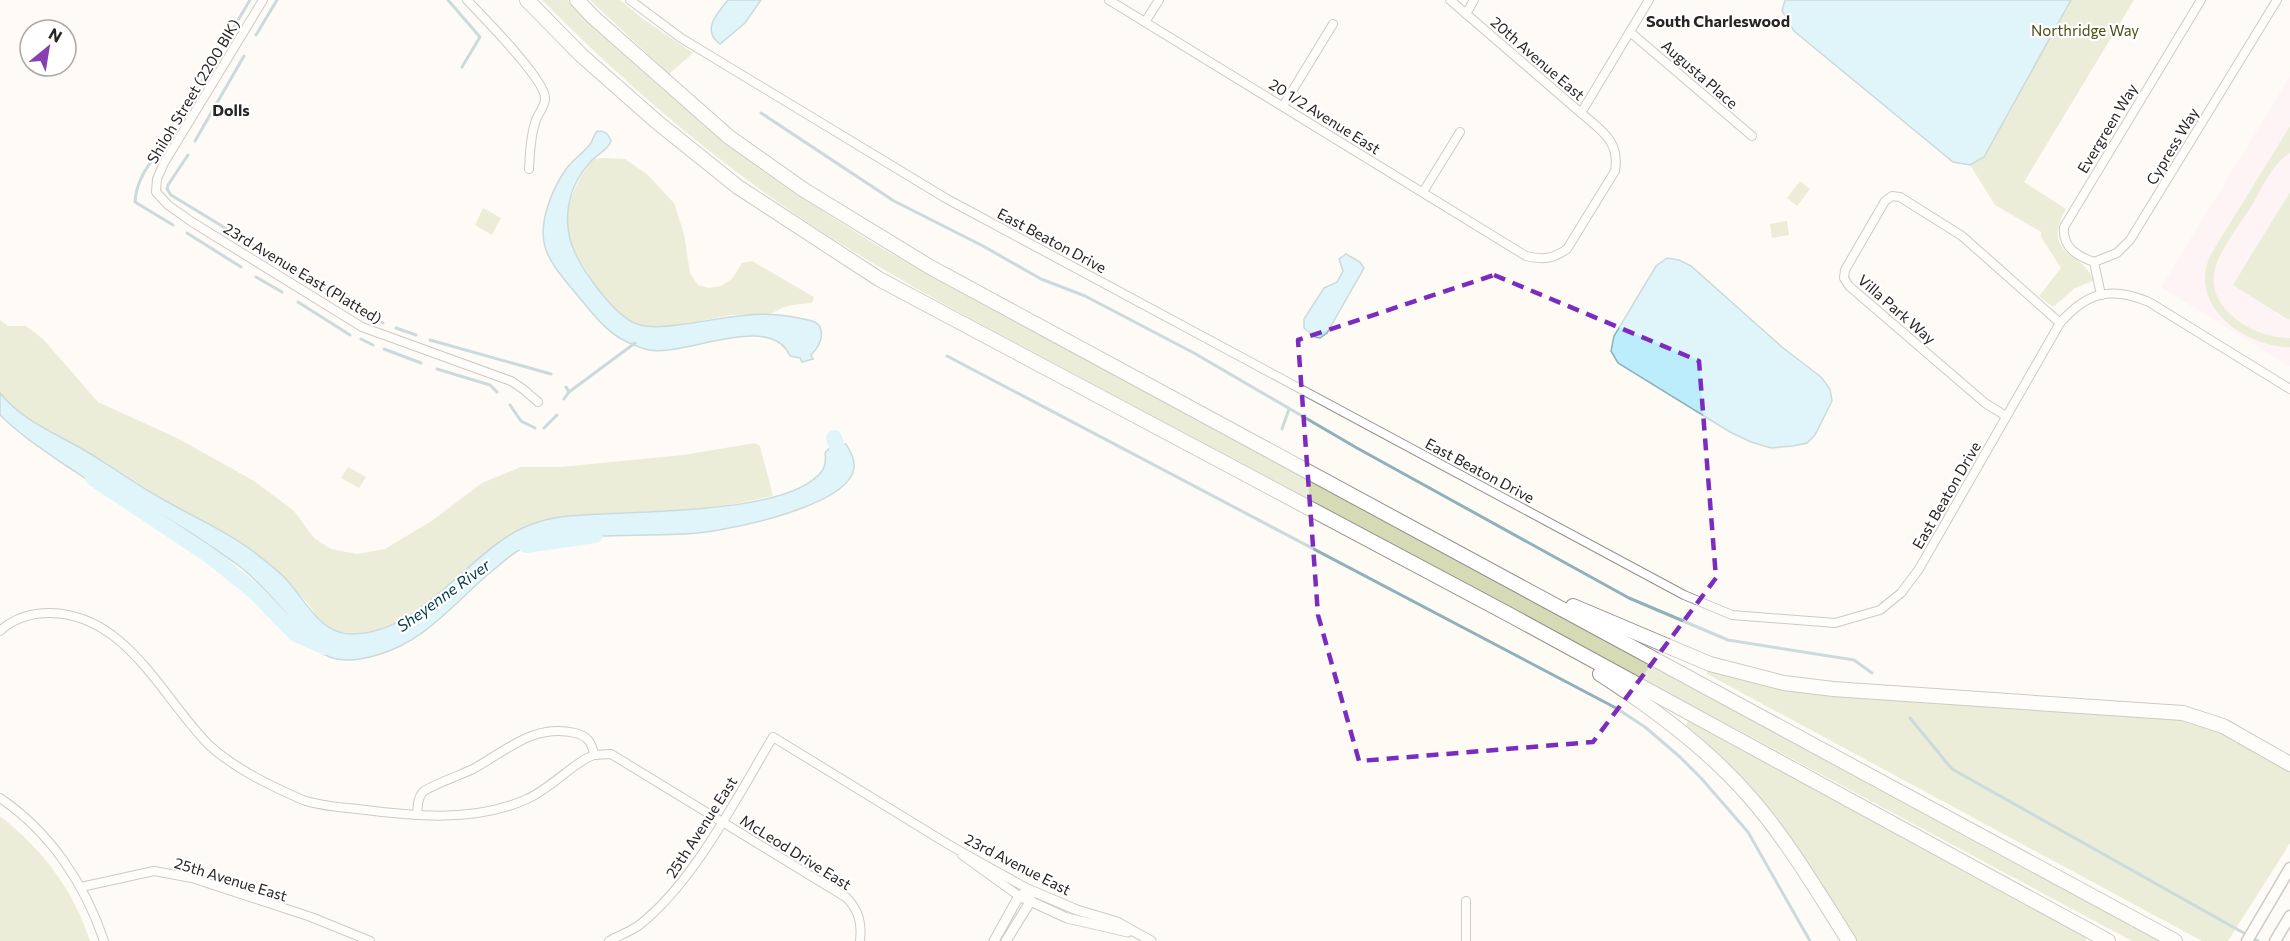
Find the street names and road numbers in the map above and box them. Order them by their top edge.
street label: 20th Avenue East [1487,12,1589,104]
street label: Shiloh Street (2200 BIK) [143,16,243,166]
street label: Augusta Place [1658,36,1742,112]
street label: 20 1/2 Avenue East [1266,75,1384,157]
street label: Evergreen Way [2073,80,2141,176]
street label: Cypress Way [2142,104,2202,188]
street label: East Beaton Drive [994,204,1110,276]
street label: 23rd Avenue East (Platted) [221,219,385,327]
street label: Villa Park Way [1855,270,1940,348]
street label: East Beaton Drive [1422,434,1538,506]
street label: East Beaton Drive [1908,438,1984,552]
street label: 25th Avenue East [662,773,740,881]
street label: McLeod Drive East [737,811,855,893]
street label: 23rd Avenue East [962,829,1074,899]
street label: 25th Avenue East [172,853,290,905]

